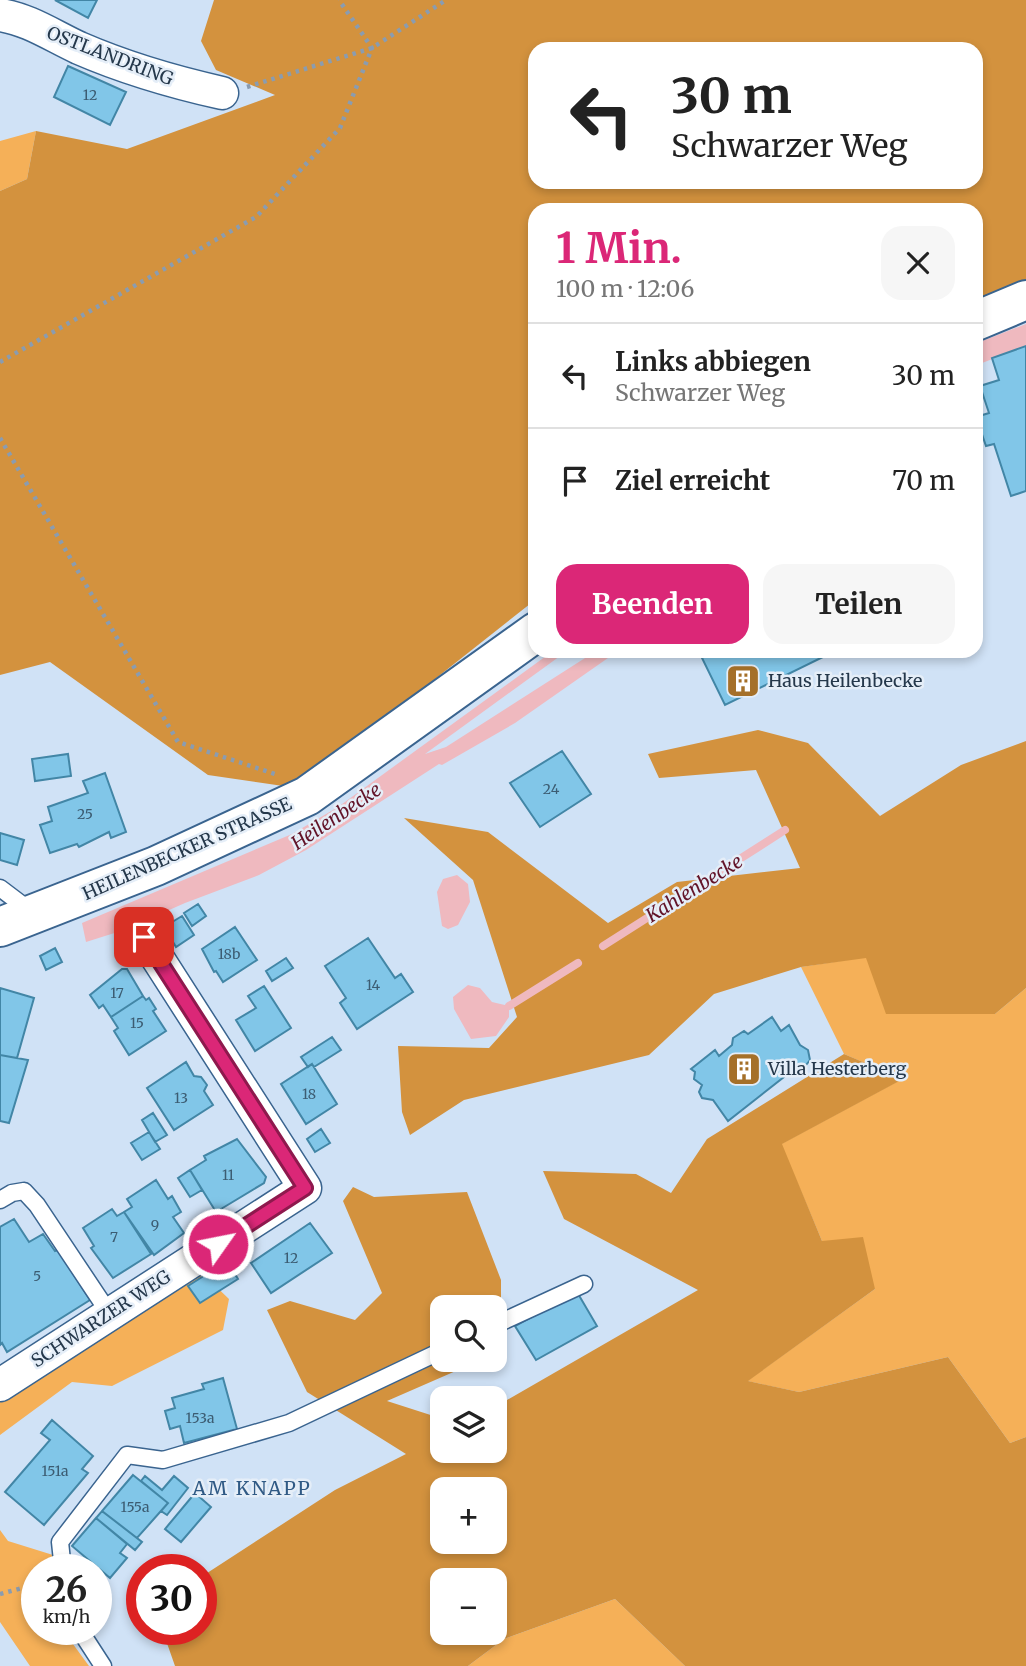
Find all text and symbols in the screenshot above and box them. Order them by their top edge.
street label: OSTLANDRING [44,21,177,90]
text: 30 m [671,65,792,126]
icon: left [556,70,647,161]
house number: 12 [83,86,97,104]
text: Schwarzer Weg [671,126,908,166]
text: 1 Min. [556,222,682,274]
button: close [881,226,955,300]
text: 100 m · 12:06 [556,274,694,303]
text: Links abbiegen [615,345,811,378]
icon: left [556,357,594,395]
text: 30 m [892,359,955,392]
text: Schwarzer Weg [615,378,785,407]
icon: arrive [556,462,594,500]
text: Ziel erreicht [615,464,770,497]
text: 70 m [892,464,955,497]
button: Beenden [556,564,749,644]
button: Teilen [763,564,955,644]
building icon: Haus Heilenbecke [724,662,762,700]
place label: Haus Heilenbecke [768,669,922,692]
water label: Heilenbecke [285,777,386,855]
house number: 24 [543,780,560,798]
street label: HEILENBECKER STRASSE [79,792,296,905]
house number: 25 [77,805,93,823]
water label: Kahlenbecke [640,849,747,928]
pin [114,907,174,967]
icon: arrive [125,918,163,956]
house number: 18b [218,945,240,963]
house number: 14 [366,976,380,994]
house number: 17 [110,984,124,1002]
house number: 15 [130,1014,144,1032]
building icon: Villa Hesterberg [725,1050,763,1088]
place label: Villa Hesterberg [767,1057,906,1080]
house number: 18 [302,1085,316,1103]
house number: 13 [174,1089,188,1107]
house number: 11 [222,1166,234,1184]
position arrow [181,1207,255,1281]
house number: 9 [151,1216,159,1234]
house number: 7 [110,1228,118,1246]
house number: 12 [284,1249,298,1267]
street label: SCHWARZER WEG [27,1265,175,1372]
house number: 5 [33,1267,41,1285]
map controls [430,1295,507,1645]
button: search [430,1295,507,1372]
button: layers [430,1386,507,1463]
house number: 153a [186,1409,215,1427]
house number: 151a [41,1462,69,1480]
district label: AM KNAPP [191,1476,312,1500]
button: + [430,1477,507,1554]
house number: 155a [121,1498,150,1516]
speed limit sign: 30 [126,1554,217,1645]
text: 26 [46,1568,87,1612]
button: − [430,1568,507,1645]
text: km/h [43,1605,90,1628]

